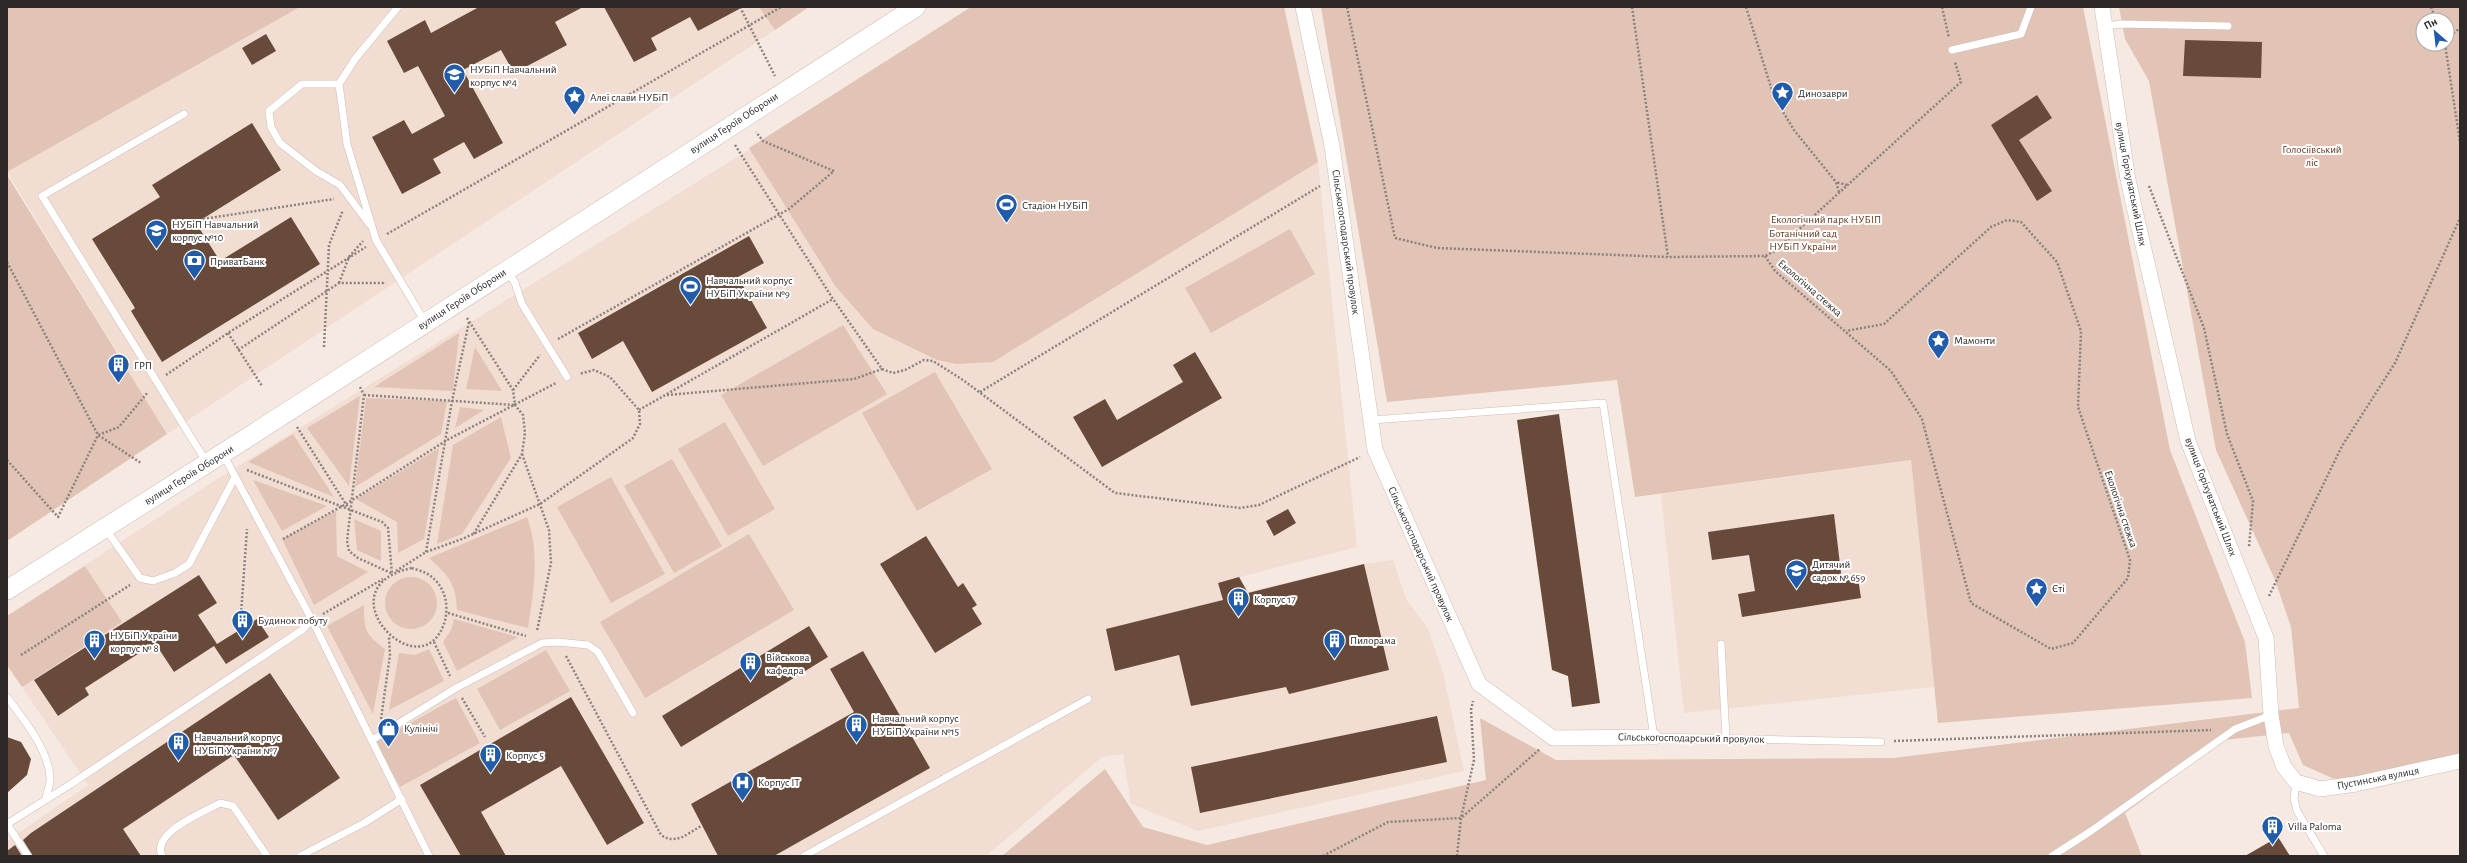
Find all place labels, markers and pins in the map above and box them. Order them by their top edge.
school or university icon: НУБіП Навчальний корпус №4 [442,62,468,95]
place label: НУБіП Навчальний корпус №4 [470,64,557,88]
place icon: Динозаври [1769,80,1795,113]
place icon: Алеї слави НУБіП [562,84,588,117]
place label: Динозаври [1798,88,1848,99]
place label: Алеї слави НУБіП [590,92,668,103]
sports icon: Стадіон НУБіП [993,192,1019,225]
place label: Стадіон НУБіП [1022,200,1088,211]
school or university icon: НУБіП Навчальний корпус №10 [143,217,169,250]
place label: НУБіП Навчальний корпус №10 [172,219,259,243]
bank icon: ПриватБанк [181,248,207,281]
place label: ПриватБанк [210,256,264,267]
sports icon: Навчальний корпус НУБіП України №9 [677,273,703,306]
place label: Навчальний корпус НУБіП України №9 [706,275,793,299]
place icon: Мамонти [1925,327,1951,360]
place label: Мамонти [1954,335,1995,346]
building icon: ГРП [106,352,132,385]
place label: ГРП [134,360,152,371]
school or university icon: Дитячий садок № 659 [1784,557,1810,590]
place label: Дитячий садок № 659 [1812,559,1865,583]
place icon: Єті [2024,575,2050,608]
place label: Єті [2052,583,2065,594]
building icon: Корпус 17 [1226,586,1252,619]
place label: Корпус 17 [1254,594,1296,605]
building icon: Будинок побуту [230,607,256,640]
place label: Будинок побуту [258,615,328,626]
building icon: Пилорама [1321,627,1347,660]
building icon: НУБіП України корпус № 8 [82,628,108,661]
place label: НУБіП України корпус № 8 [110,630,177,654]
place label: Пилорама [1350,635,1396,646]
building icon: Військова кафедра [738,650,764,683]
place label: Військова кафедра [766,652,810,676]
building icon: Навчальний корпус НУБіП України №15 [843,711,869,744]
place label: Навчальний корпус НУБіП України №15 [872,713,960,737]
shop icon: Кулінічі [376,715,402,748]
place label: Кулінічі [404,723,438,734]
building icon: Навчальний корпус НУБіП України №7 [166,730,192,763]
place label: Навчальний корпус НУБіП України №7 [194,732,281,756]
building icon: Корпус 5 [477,742,503,775]
place label: Корпус 5 [506,750,544,761]
hospital icon: Корпус ІТ [729,769,755,802]
place label: Корпус ІТ [758,777,800,788]
building icon: Villa Paloma [2260,813,2286,846]
place label: Villa Paloma [2288,821,2342,832]

